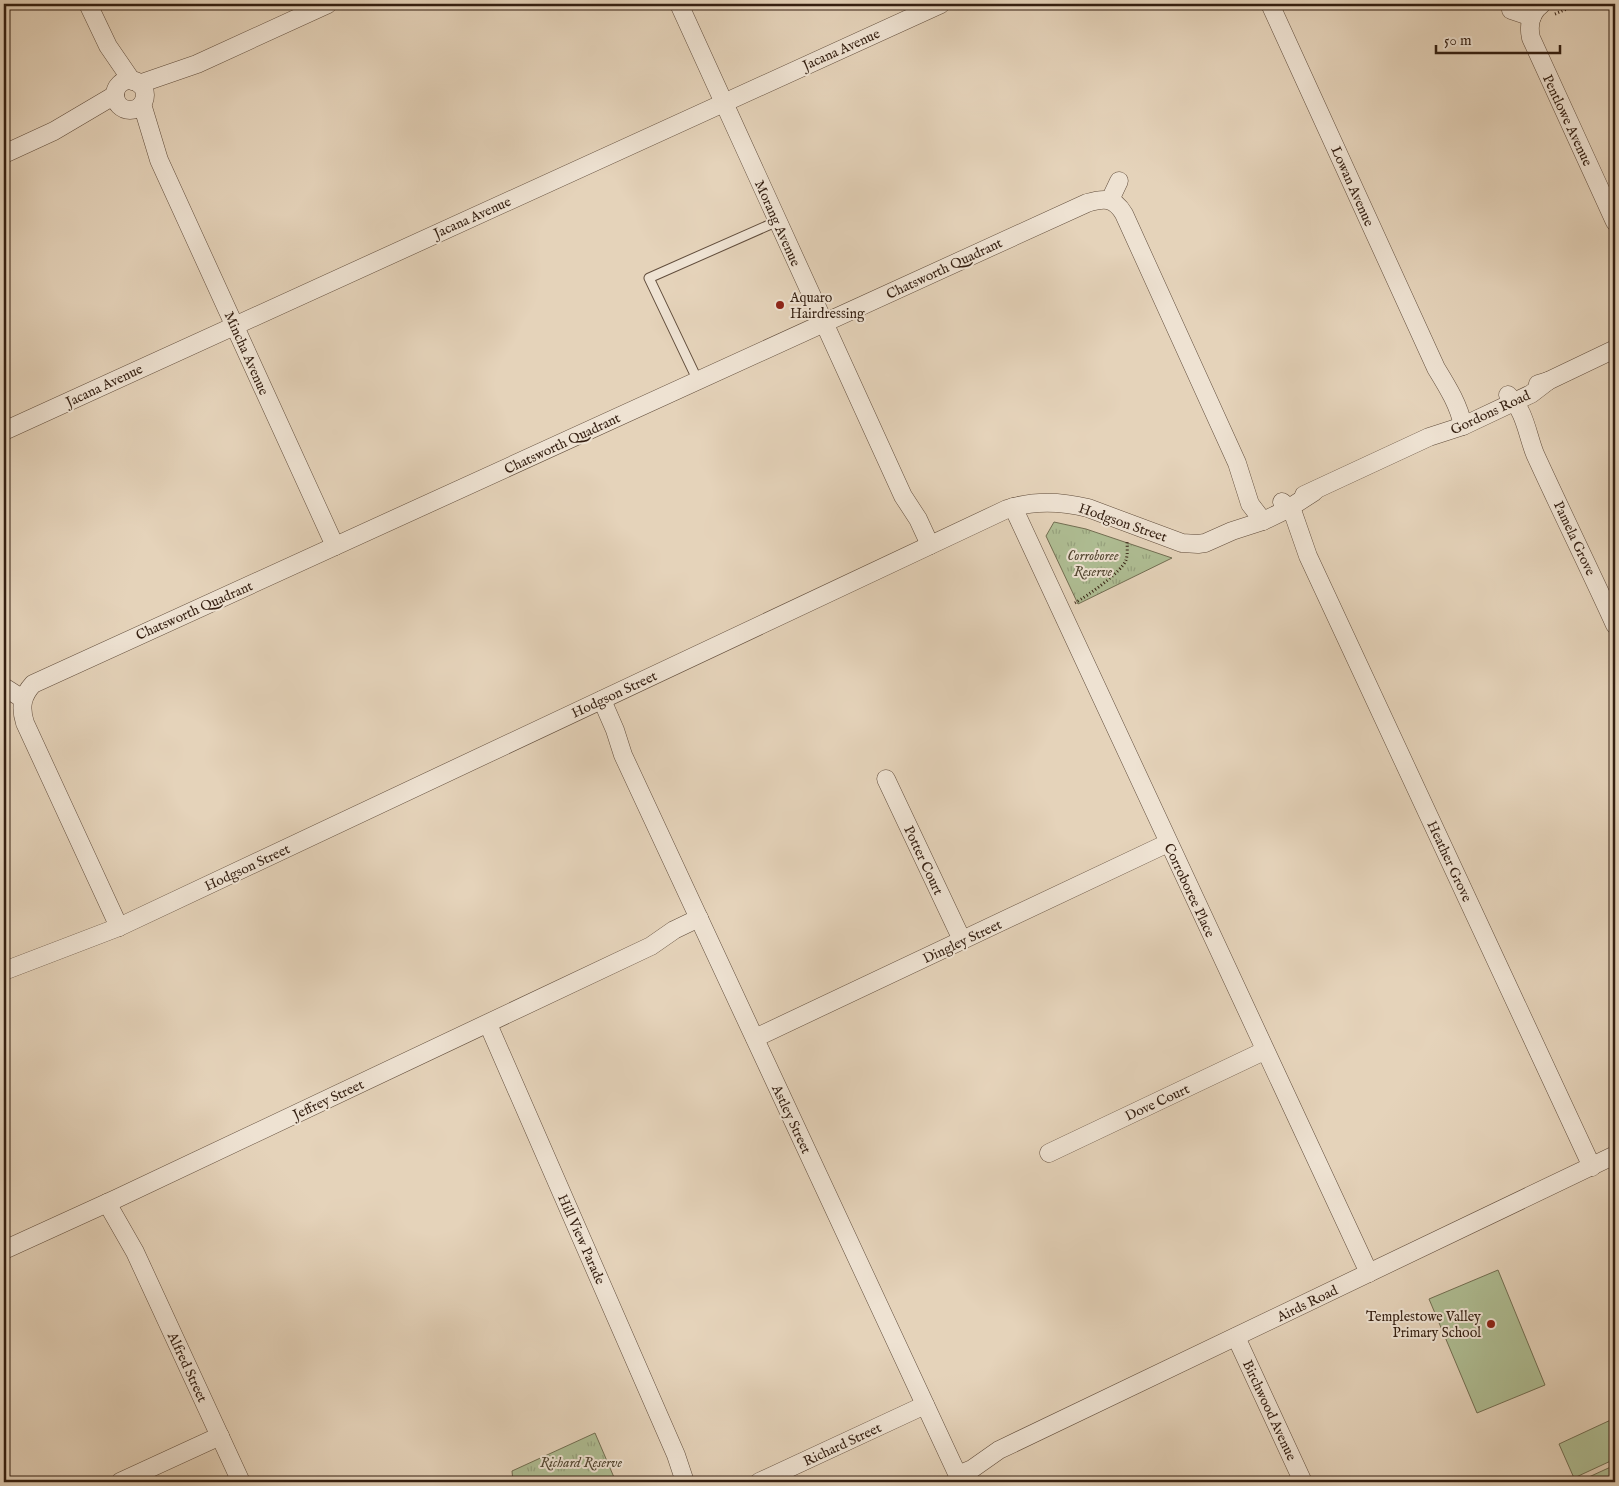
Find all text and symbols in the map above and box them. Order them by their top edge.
scale bar [1436,22,1560,54]
street label: Jacana Avenue [798,25,883,76]
text: 50 m [1444,31,1472,50]
street label: Pentlowe Avenue [1538,72,1596,170]
street label: Lowan Avenue [1326,143,1378,230]
street label: Morang Avenue [750,177,804,270]
street label: Jacana Avenue [429,193,514,244]
street label: Chatsworth Quadrant [884,234,1005,304]
place label: Aquaro Hairdressing [789,289,865,323]
marker: Aquaro Hairdressing [774,299,786,311]
street label: Mincha Avenue [220,309,273,399]
street label: Jacana Avenue [61,360,146,412]
street label: Gordons Road [1448,386,1534,439]
street label: Chatsworth Quadrant [502,409,623,479]
street label: Pamela Grove [1549,498,1599,579]
street label: Hodgson Street [1076,499,1169,547]
park label: Corroboree Reserve [1067,547,1119,581]
street label: Chatsworth Quadrant [133,577,256,645]
street label: Hodgson Street [569,667,660,723]
street label: Heather Grove [1422,818,1476,905]
street label: Potter Court [899,823,947,898]
street label: Hodgson Street [202,840,293,896]
street label: Corroboree Place [1159,840,1219,941]
street label: Dingley Street [920,916,1005,968]
street label: Jeffrey Street [288,1076,367,1125]
street label: Dove Court [1122,1080,1193,1126]
street label: Astley Street [767,1081,815,1157]
street label: Hill View Parade [553,1191,609,1288]
street label: Airds Road [1273,1281,1341,1327]
place label: Templestowe Valley Primary School [1366,1308,1481,1342]
marker: Templestowe Valley Primary School [1485,1318,1497,1330]
street label: Alfred Street [163,1329,211,1405]
street label: Birchwood Avenue [1238,1357,1300,1464]
street label: Richard Street [800,1419,885,1471]
park label: Richard Reserve [540,1454,622,1472]

